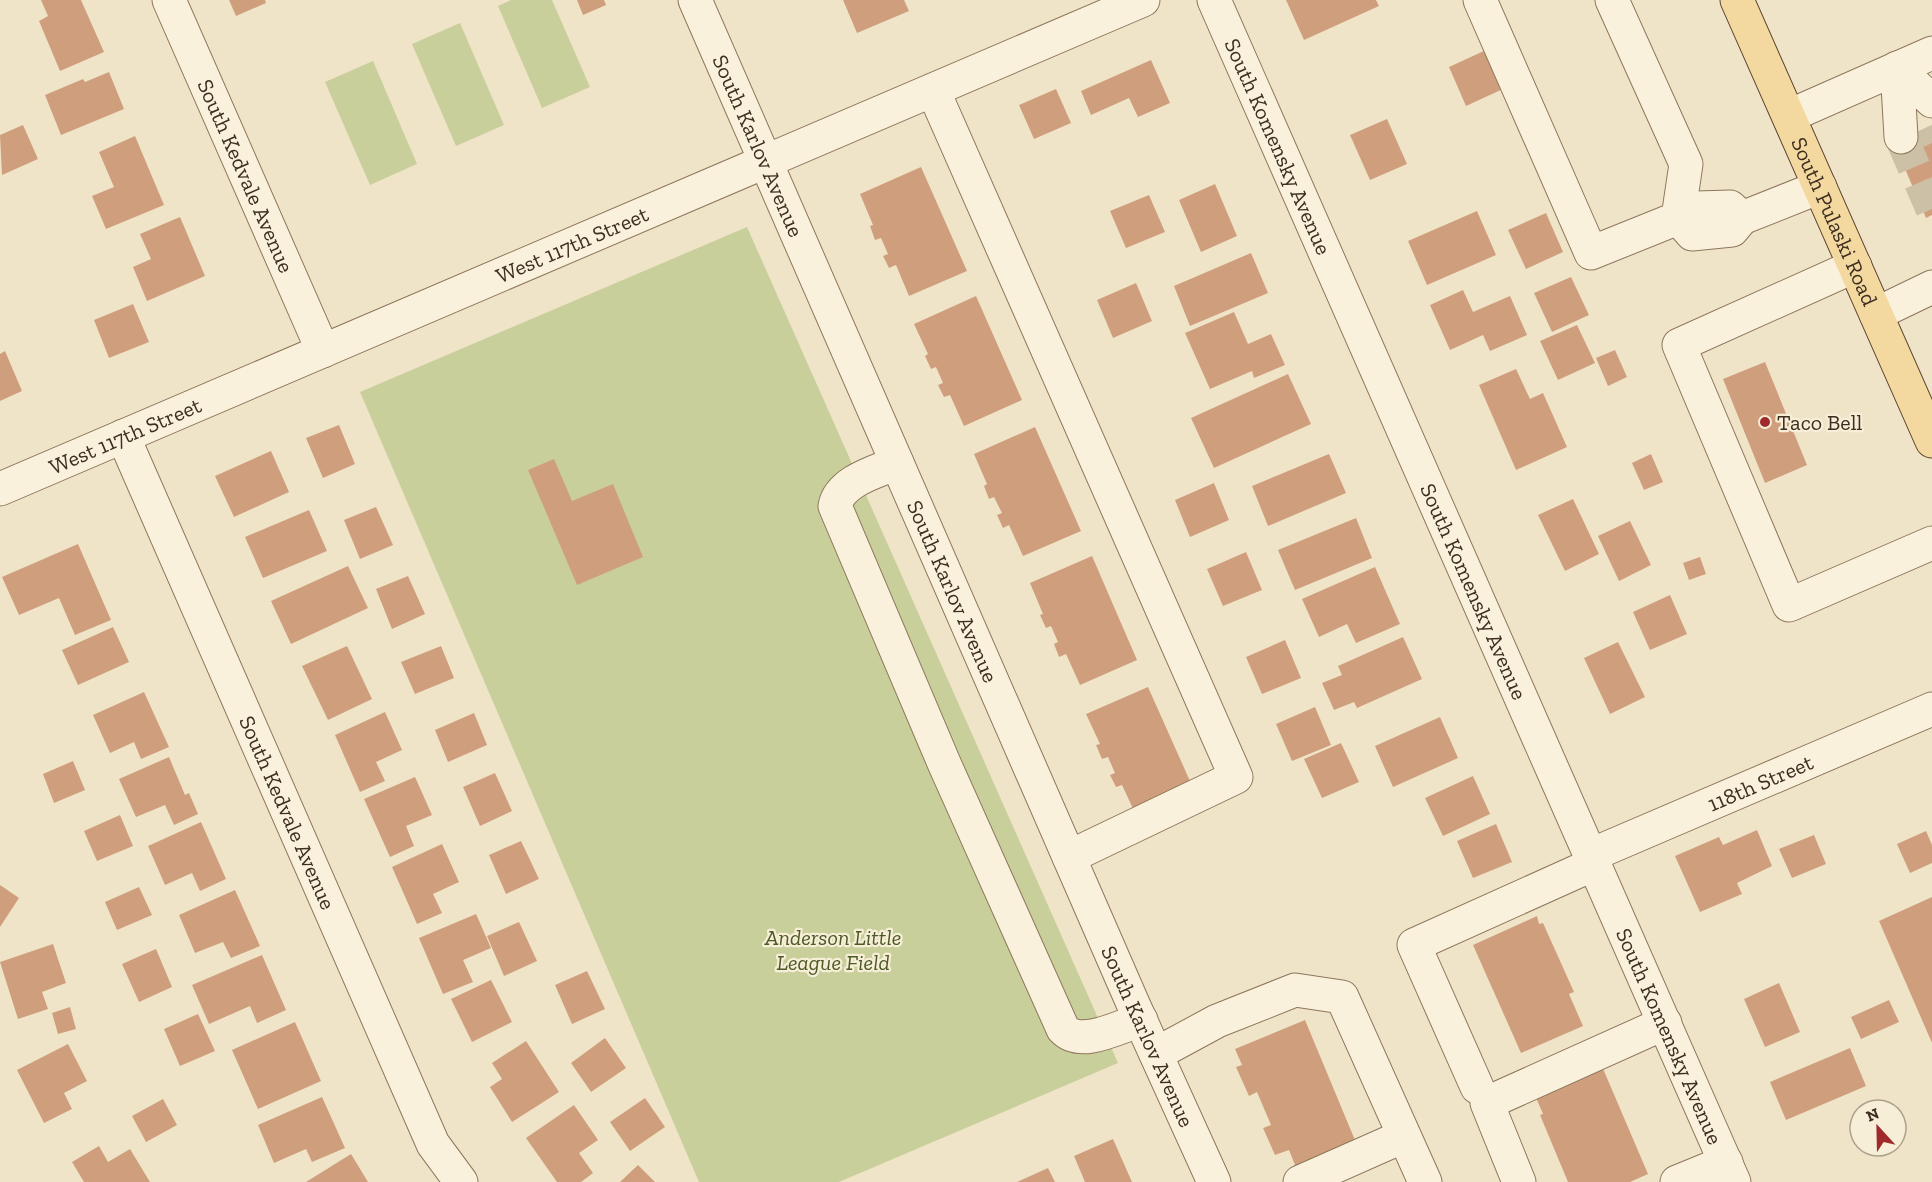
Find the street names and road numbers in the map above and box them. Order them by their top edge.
street label: South Komensky Avenue [1219,34,1338,259]
street label: South Karlov Avenue [707,50,810,241]
street label: South Kedvale Avenue [192,75,300,277]
street label: South Pulaski Road [1786,133,1884,310]
street label: West 117th Street [492,200,653,289]
street label: West 117th Street [45,391,206,480]
street label: South Komensky Avenue [1415,479,1534,704]
street label: South Karlov Avenue [901,496,1005,686]
street label: South Kedvale Avenue [234,712,342,913]
street label: 118th Street [1703,748,1818,817]
street label: South Komensky Avenue [1610,924,1729,1148]
street label: South Karlov Avenue [1096,941,1201,1131]

